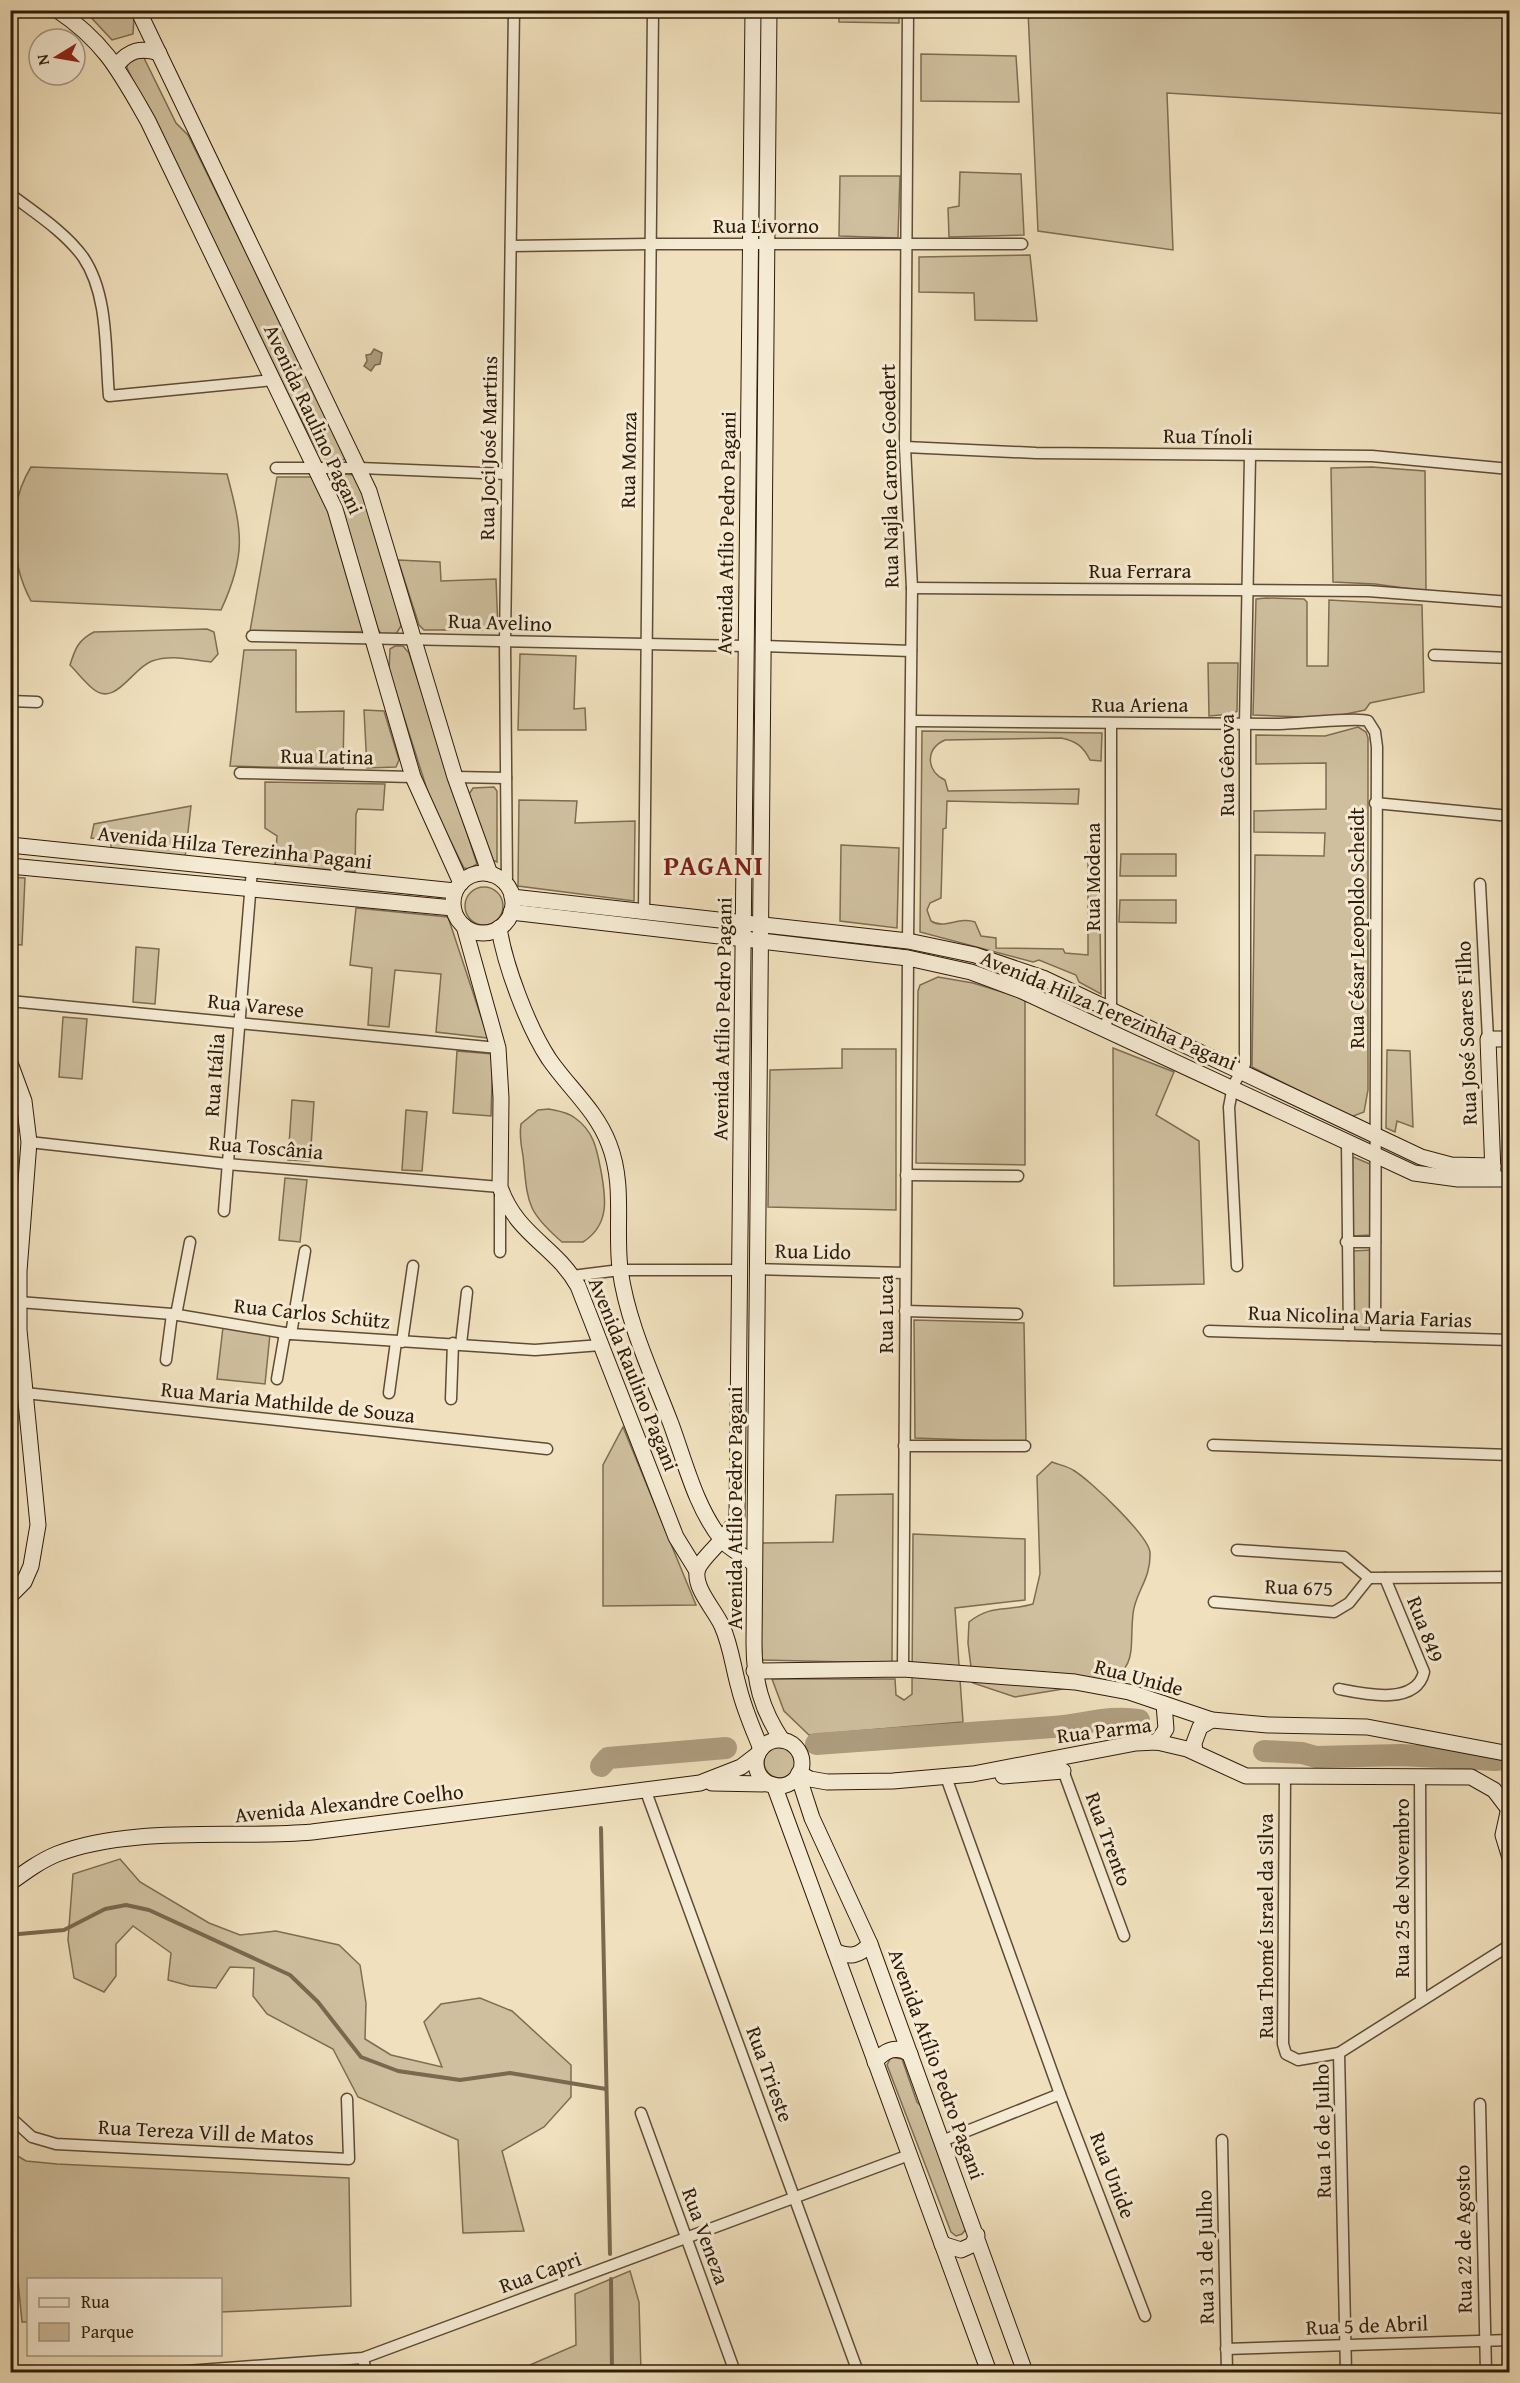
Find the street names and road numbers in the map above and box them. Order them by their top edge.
street label: Rua Livorno [713,210,819,241]
street label: Avenida Raulino Pagani [256,319,372,519]
street label: Rua Joci José Martins [471,355,505,541]
street label: Rua Najla Carone Goedert [872,363,906,588]
street label: Rua Monza [612,411,644,509]
street label: Avenida Atílio Pedro Pagani [708,411,744,655]
street label: Rua Tínoli [1163,420,1253,452]
street label: Rua Ferrara [1089,555,1191,586]
street label: Rua Avelino [448,605,552,639]
street label: Rua Ariena [1092,689,1189,720]
street label: Rua Gênova [1211,714,1242,816]
street label: Rua Latina [280,740,374,772]
street label: Rua César Leopoldo Scheidt [1341,807,1372,1049]
street label: Avenida Hilza Terezinha Pagani [96,817,374,877]
street label: Rua Modena [1077,823,1108,931]
street label: Avenida Atílio Pedro Pagani [704,897,740,1141]
street label: Rua José Soares Filho [1447,940,1485,1126]
street label: Avenida Hilza Terezinha Pagani [976,942,1242,1078]
street label: Rua Varese [206,985,306,1025]
street label: Rua Itália [196,1032,232,1118]
street label: Rua Toscânia [207,1127,325,1167]
street label: Rua Lido [775,1235,851,1267]
street label: Avenida Raulino Pagani [581,1272,687,1476]
street label: Rua Luca [870,1275,901,1353]
street label: Rua Carlos Schütz [233,1289,391,1337]
street label: Rua Nicolina Maria Farias [1247,1297,1473,1335]
street label: Rua Maria Mathilde de Souza [159,1373,417,1431]
street label: Avenida Atílio Pedro Pagani [719,1386,750,1630]
street label: Rua 675 [1264,1570,1334,1604]
street label: Rua 849 [1399,1592,1453,1666]
street label: Rua Unide [1091,1650,1187,1704]
street label: Rua Parma [1055,1709,1153,1751]
street label: Avenida Alexandre Coelho [233,1776,465,1830]
street label: Rua Trento [1078,1788,1140,1890]
street label: Rua 25 de Novembro [1386,1798,1417,1978]
street label: Rua Thomé Israel da Silva [1250,1813,1281,2039]
street label: Avenida Atílio Pedro Pagani [881,1944,993,2184]
street label: Rua Trieste [738,2022,802,2126]
street label: Rua 16 de Julho [1305,2063,1339,2199]
street label: Rua Tereza Vill de Matos [97,2111,315,2153]
street label: Rua Unide [1082,2127,1144,2223]
street label: Rua 22 de Agosto [1446,2164,1480,2314]
street label: Rua Veneza [674,2183,738,2289]
street label: Rua 31 de Julho [1188,2189,1222,2325]
street label: Rua Capri [495,2243,585,2301]
street label: Rua 5 de Abril [1305,2307,1429,2343]

